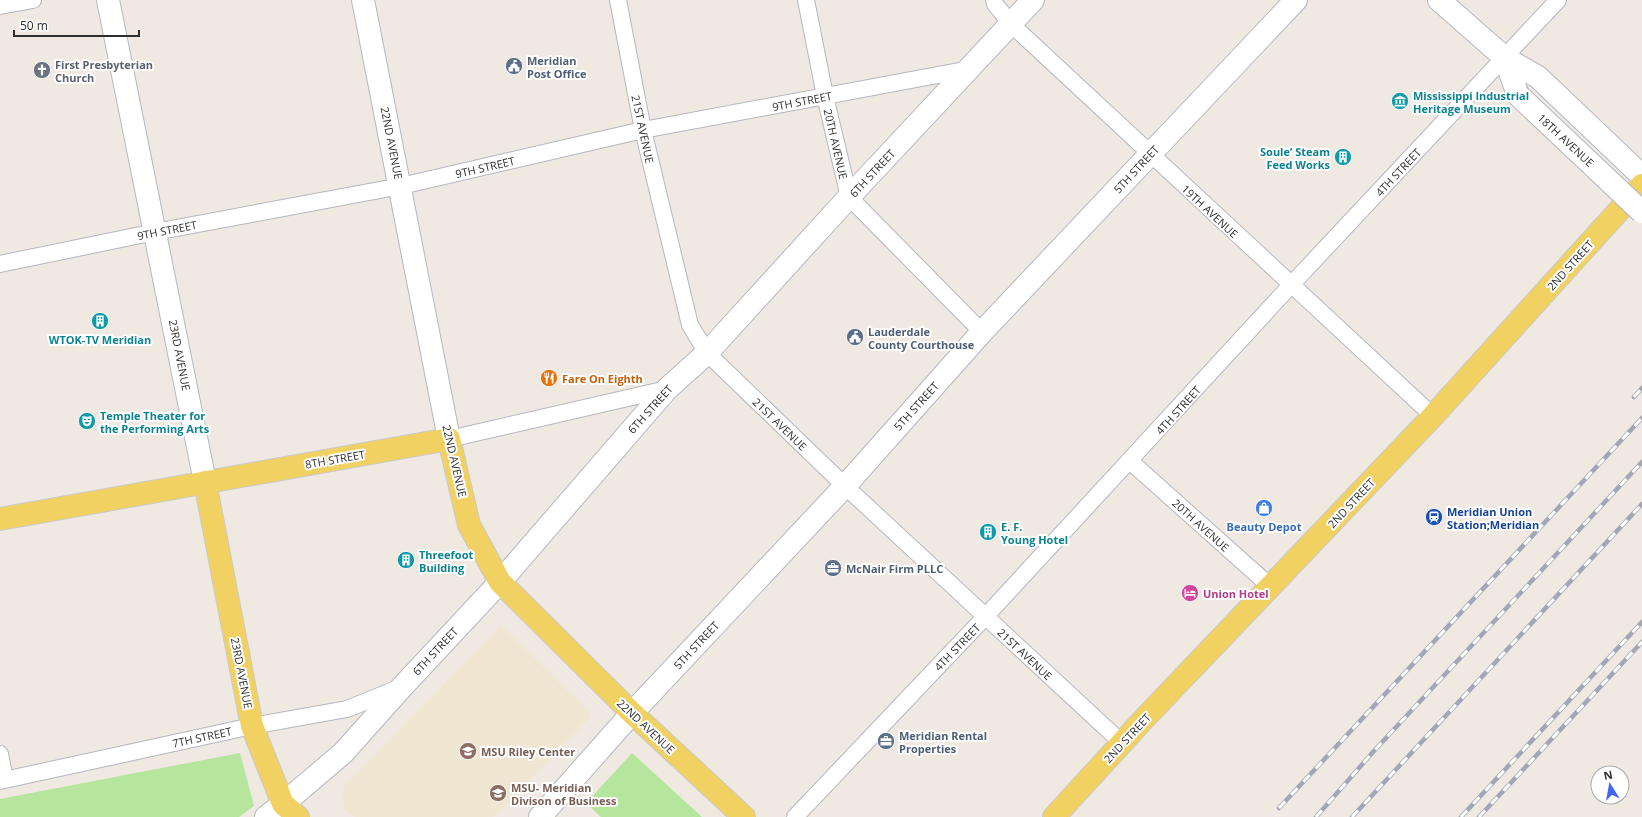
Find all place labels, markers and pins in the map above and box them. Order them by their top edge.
place label: Meridian Post Office [527,53,587,81]
public building icon: Meridian Post Office [504,56,524,76]
place label: First Presbyterian Church [55,57,153,85]
church icon: First Presbyterian Church [32,60,52,80]
place label: Mississippi Industrial Heritage Museum [1413,88,1529,116]
museum icon: Mississippi Industrial Heritage Museum [1390,91,1410,111]
place label: Soule’ Steam Feed Works [1260,144,1331,172]
building icon: Soule’ Steam Feed Works [1333,147,1353,167]
building icon: WTOK-TV Meridian [90,311,110,331]
place label: Lauderdale County Courthouse [868,324,975,352]
public building icon: Lauderdale County Courthouse [845,327,865,347]
place label: WTOK-TV Meridian [49,332,151,347]
restaurant icon: Fare On Eighth [539,368,559,388]
place label: Fare On Eighth [562,371,643,386]
place label: Temple Theater for the Performing Arts [100,408,210,436]
theatre icon: Temple Theater for the Performing Arts [77,411,97,431]
shop icon: Beauty Depot [1254,498,1274,518]
place label: Meridian Union Station;Meridian [1447,504,1539,532]
station icon: Meridian Union Station;Meridian [1424,507,1444,527]
place label: E. F. Young Hotel [1001,519,1068,547]
place label: Beauty Depot [1227,519,1302,534]
building icon: E. F. Young Hotel [978,522,998,542]
place label: Threefoot Building [419,547,473,575]
building icon: Threefoot Building [396,550,416,570]
office icon: McNair Firm PLLC [823,558,843,578]
place label: McNair Firm PLLC [846,561,943,576]
hotel icon: Union Hotel [1180,583,1200,603]
place label: Union Hotel [1203,586,1269,601]
place label: Meridian Rental Properties [899,728,987,756]
office icon: Meridian Rental Properties [876,731,896,751]
school or university icon: MSU Riley Center [458,741,478,761]
place label: MSU Riley Center [481,744,575,759]
place label: MSU- Meridian Divison of Business [511,780,617,808]
school or university icon: MSU- Meridian Divison of Business [488,783,508,803]

